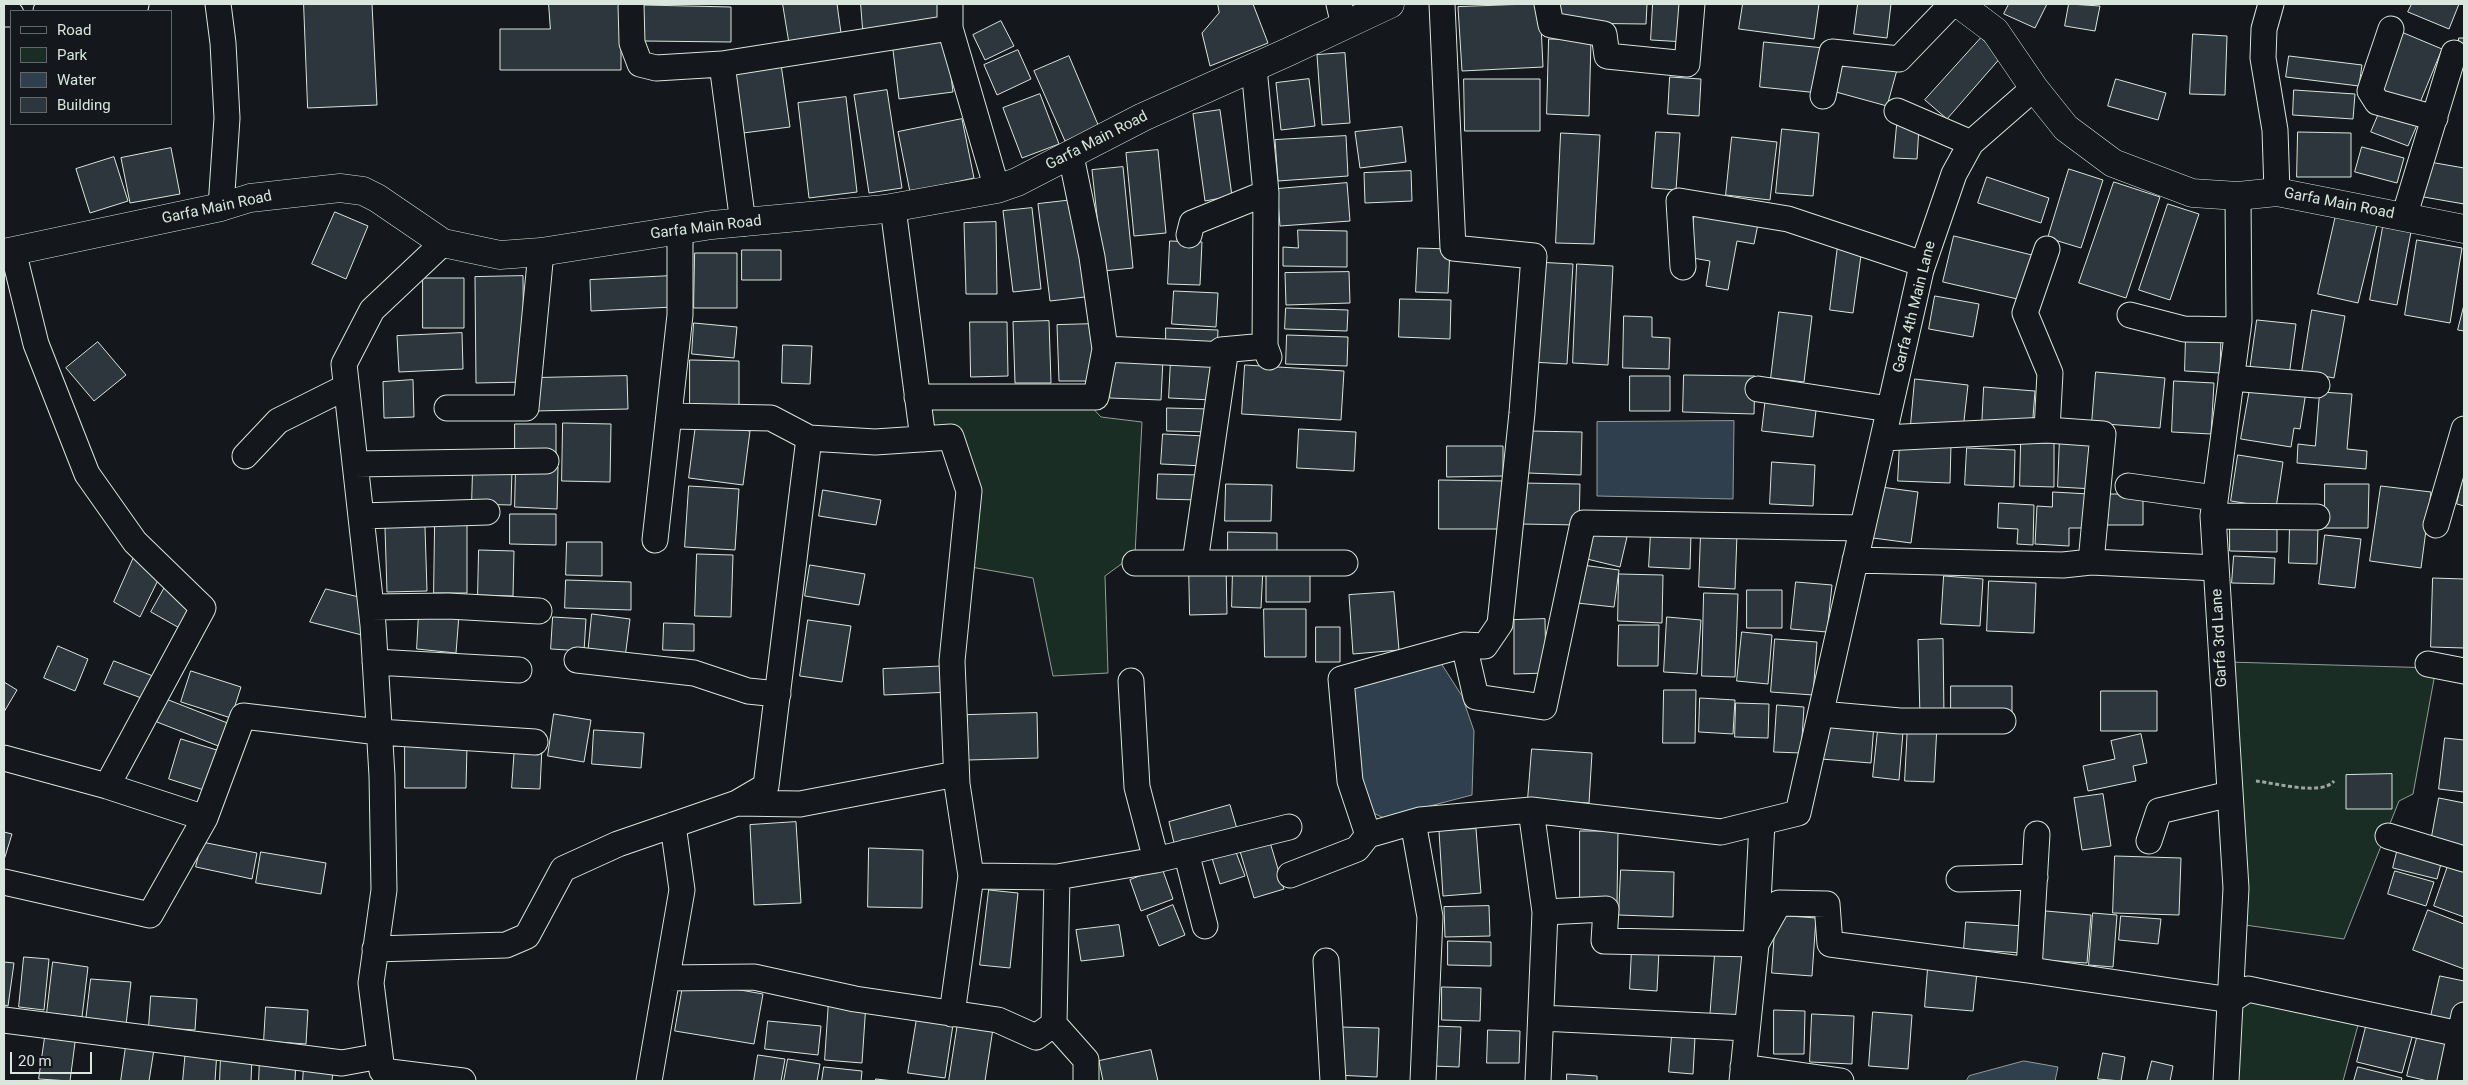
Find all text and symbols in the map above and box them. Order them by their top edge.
legend [10,10,172,125]
text: Road [57,21,91,39]
text: Park [57,46,87,64]
text: Water [57,71,96,89]
text: Building [57,96,111,114]
street label: Garfa Main Road [1043,108,1151,174]
street label: Garfa Main Road [2282,184,2396,224]
street label: Garfa Main Road [160,188,274,228]
street label: Garfa Main Road [649,212,763,244]
street label: Garfa 4th Main Lane [1890,239,1940,375]
street label: Garfa 3rd Lane [2208,588,2232,688]
scale bar [12,1042,95,1074]
text: 20 m [18,1052,52,1070]

